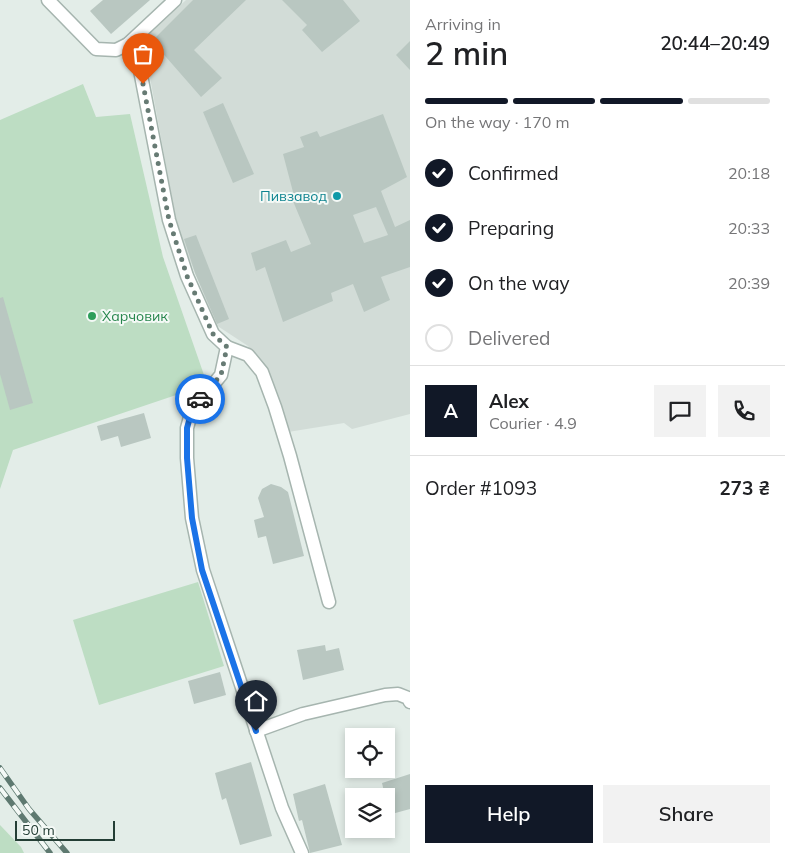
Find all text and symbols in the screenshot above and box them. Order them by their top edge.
text: Arriving in [425,14,501,34]
text: 20:44–20:49 [660,31,770,55]
pin [122,33,164,84]
text: 2 min [425,33,508,73]
icon: bag [129,40,157,68]
text: On the way · 170 m [425,112,570,132]
icon: check [425,159,453,187]
text: Confirmed [468,161,559,185]
text: 20:18 [728,163,770,183]
place label: Пивзавод [260,187,327,205]
marker: Пивзавод [331,190,343,202]
icon: check [425,214,453,242]
text: Preparing [468,216,554,240]
text: 20:33 [728,218,770,238]
icon: check [425,269,453,297]
text: On the way [468,271,570,295]
text: 20:39 [728,273,770,293]
place label: Харчовик [102,307,168,325]
marker: Харчовик [86,310,98,322]
text: Delivered [468,326,550,350]
courier [175,374,225,424]
icon: car [186,385,214,413]
button: chat [654,385,706,437]
button: phone [718,385,770,437]
text: Alex [489,389,529,413]
text: A [444,399,458,423]
text: Courier · 4.9 [489,413,577,433]
text: Order #1093 [425,476,537,500]
text: 273 ₴ [719,476,770,500]
pin [235,680,277,731]
icon: home [242,687,270,715]
map controls [345,728,395,838]
button: locate [345,728,395,778]
button: Help [425,785,593,843]
button: Share [603,785,770,843]
button: layers [345,788,395,838]
scale bar [15,818,115,841]
text: 50 m [22,821,55,839]

